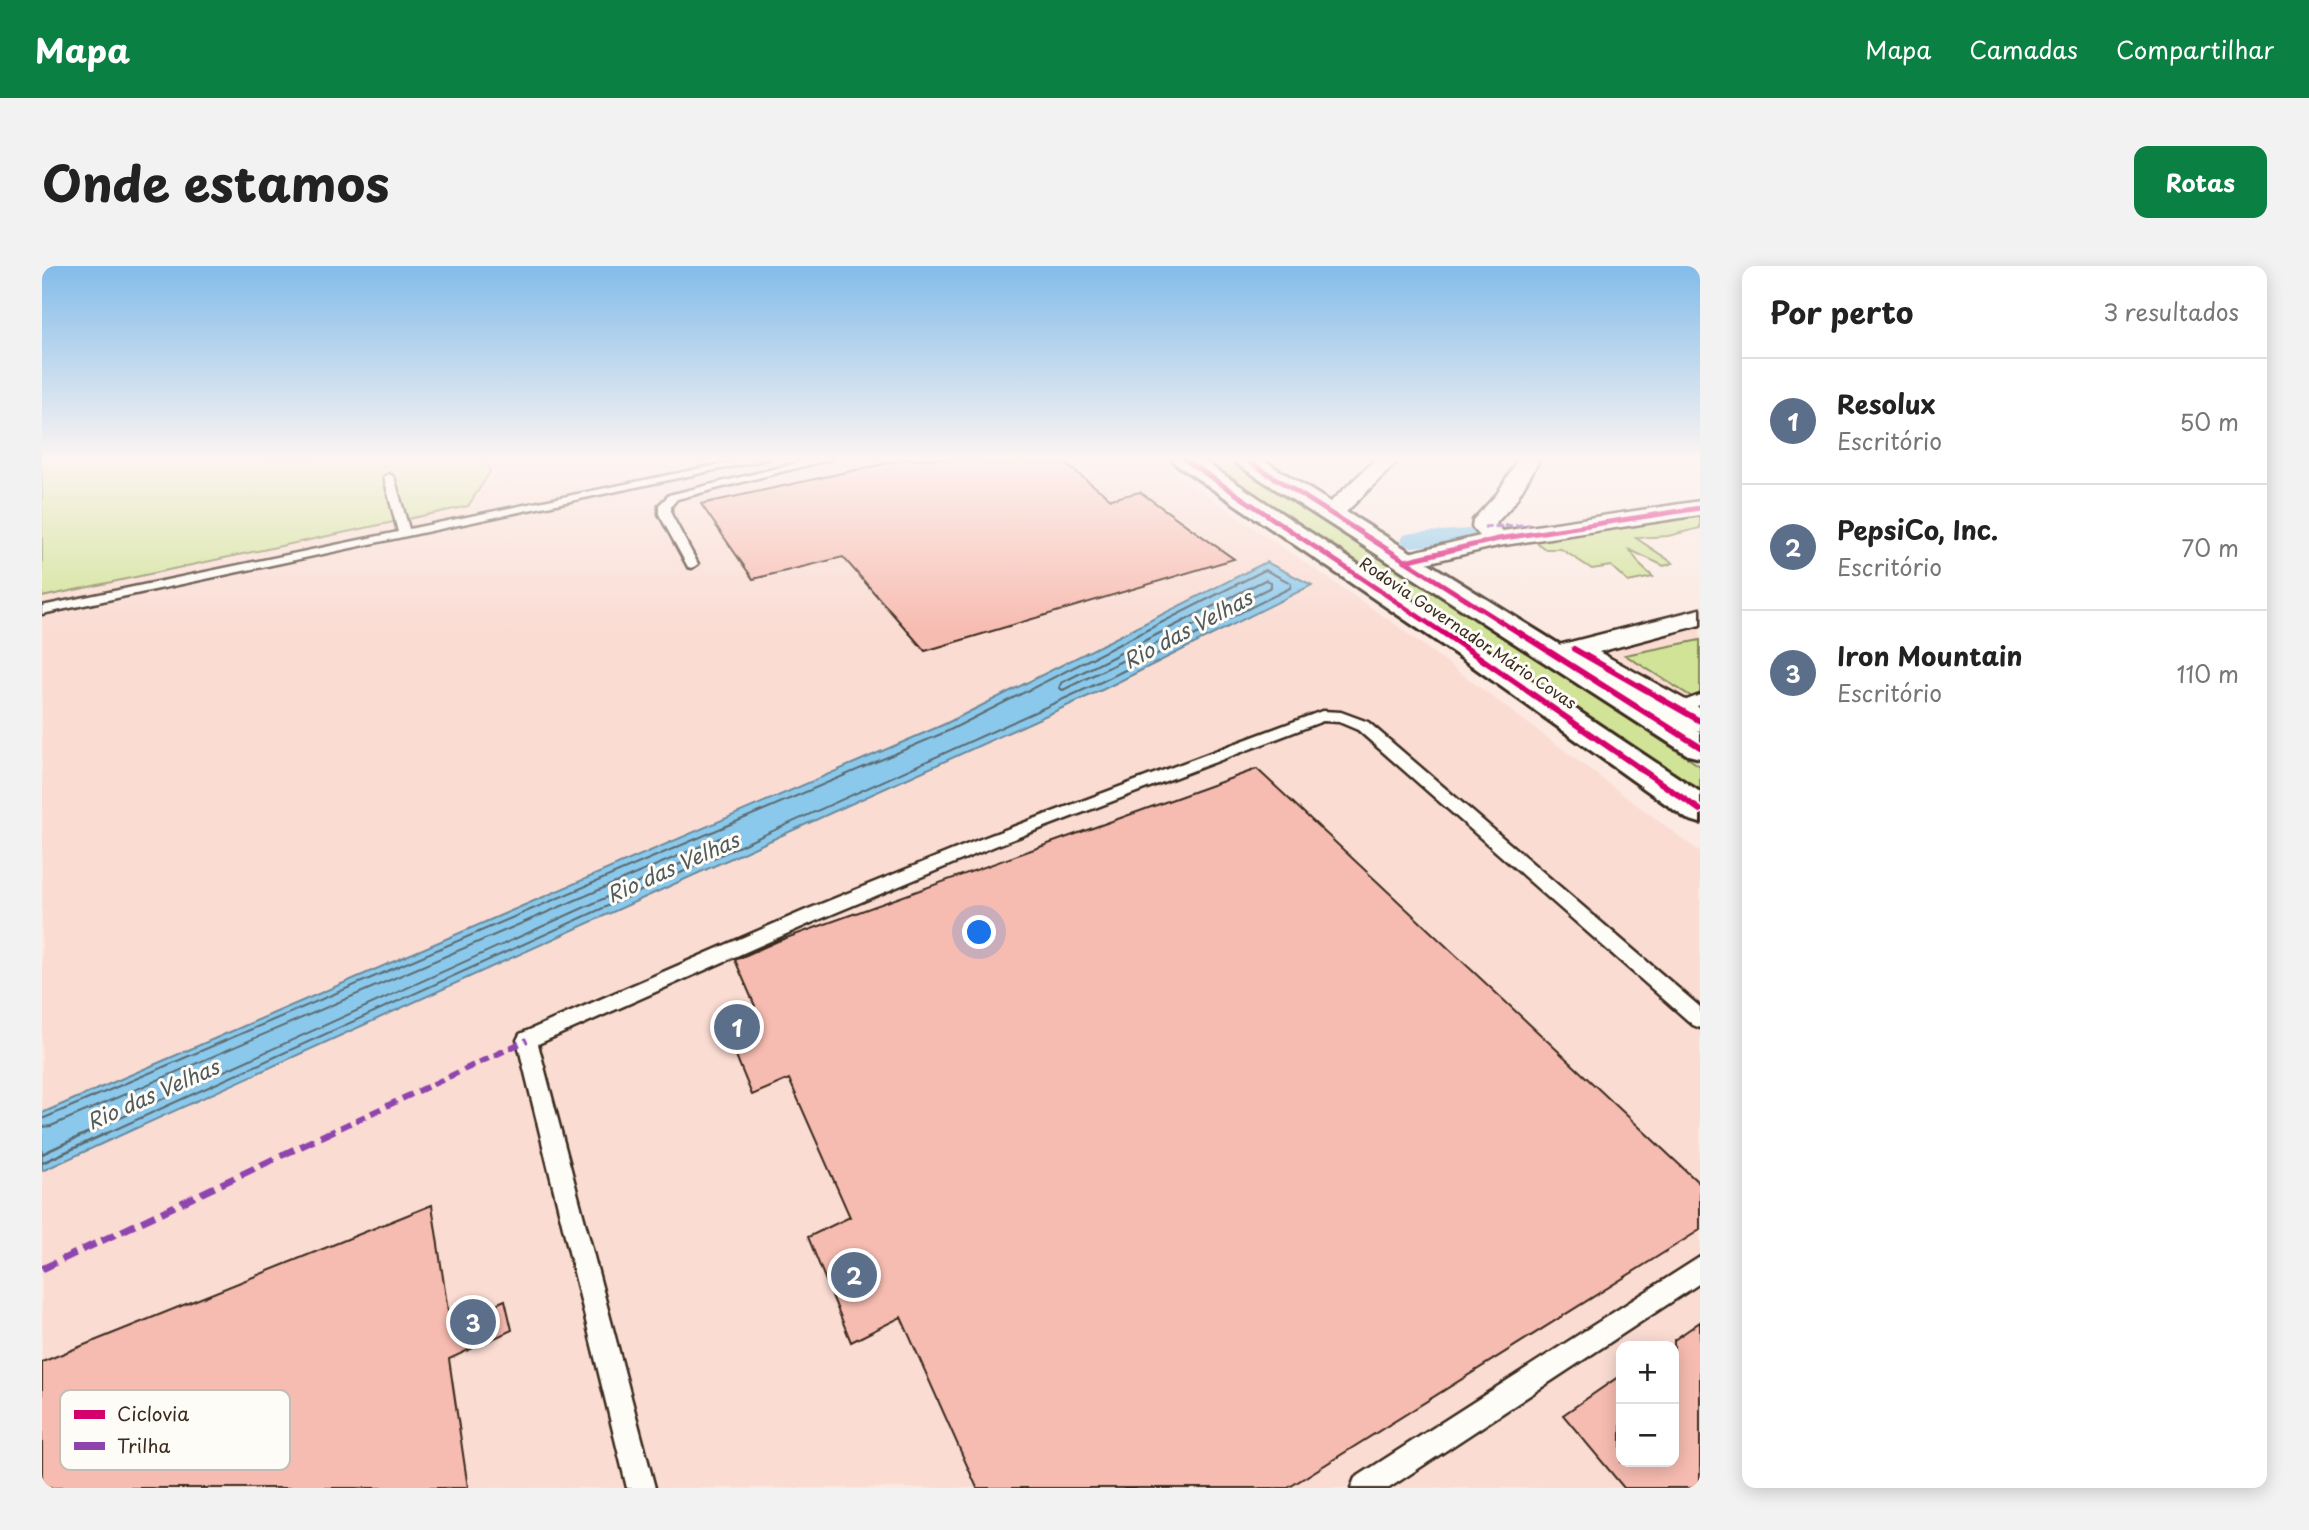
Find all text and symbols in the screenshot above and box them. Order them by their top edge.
text: Mapa [35,24,130,74]
text: Mapa [1865,31,1931,67]
text: Camadas [1969,31,2078,67]
text: Compartilhar [2116,31,2274,67]
text: Onde estamos [42,145,389,219]
button: Rotas [2134,146,2267,218]
text: Por perto [1770,289,1913,334]
text: 3 resultados [2103,294,2239,329]
text: Resolux [1837,384,1935,423]
text: 1 [1788,404,1799,439]
text: 50 m [2179,404,2239,439]
text: Escritório [1837,423,1942,458]
text: PepsiCo, Inc. [1837,510,1998,549]
text: 2 [1785,530,1801,565]
text: 70 m [2181,530,2239,565]
text: Escritório [1837,549,1942,584]
street label: Rodovia Governador Mário Covas [1355,550,1582,714]
water label: Rio das Velhas [1117,580,1259,676]
text: Iron Mountain [1837,636,2023,675]
text: 3 [1785,656,1801,691]
text: 110 m [2177,656,2239,691]
text: Escritório [1837,675,1942,710]
water label: Rio das Velhas [601,822,746,910]
your location [962,915,996,949]
pin: 1 [714,1001,760,1053]
water label: Rio das Velhas [81,1049,226,1137]
pin: 2 [831,1249,877,1301]
pin: 3 [450,1296,496,1348]
map controls [1616,1341,1679,1467]
button: + [1616,1341,1679,1404]
legend [60,1390,290,1470]
text: Ciclovia [117,1399,189,1427]
button: − [1616,1404,1679,1467]
text: Trilha [117,1431,170,1459]

